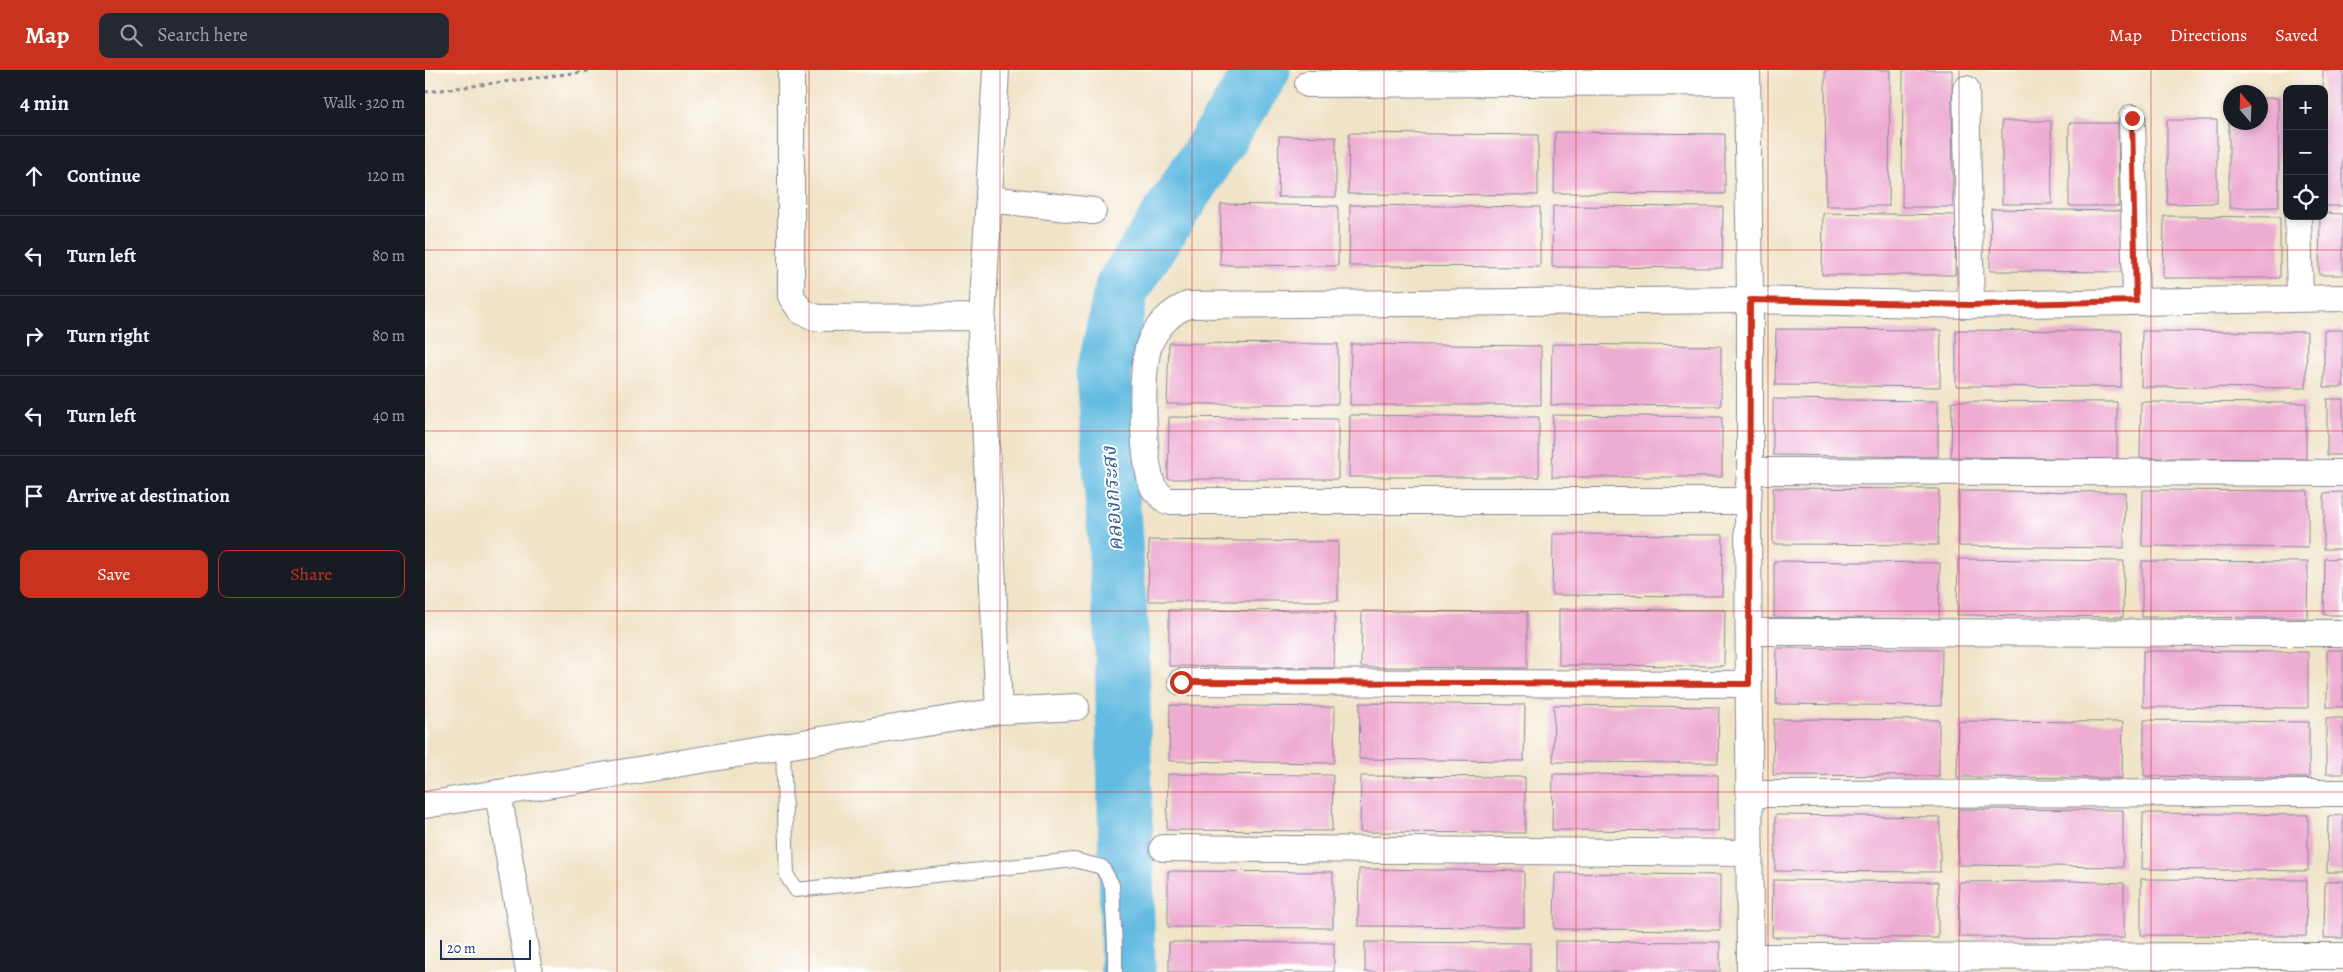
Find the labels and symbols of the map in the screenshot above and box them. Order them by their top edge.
north arrow [2223,85,2268,130]
route end [2121,107,2144,130]
water label: คลองกระสง [1094,444,1130,553]
route start [1170,671,1193,694]
scale bar [440,937,531,960]

